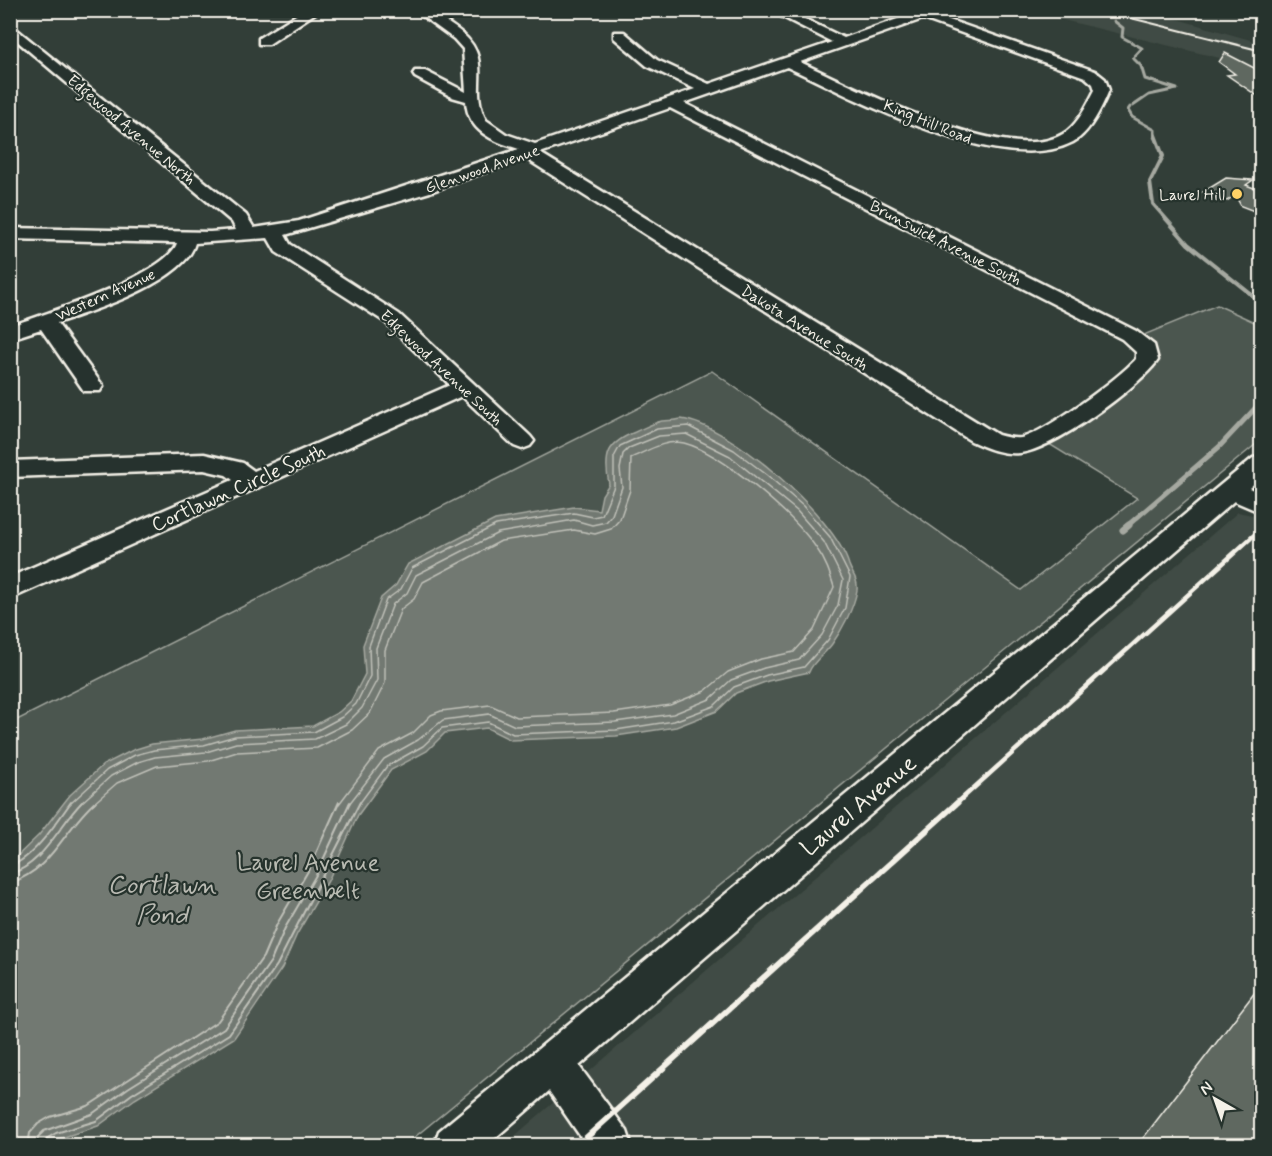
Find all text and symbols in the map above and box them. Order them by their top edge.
street label: Edgewood Avenue North [62,70,200,191]
street label: King Hill Road [880,95,975,151]
street label: Glenwood Avenue [422,140,543,199]
place label: Laurel Hill [1159,185,1225,206]
marker: Laurel Hill [1230,187,1244,201]
street label: Brunswick Avenue South [866,196,1025,291]
street label: Western Avenue [52,264,159,327]
street label: Dakota Avenue South [737,281,872,376]
street label: Edgewood Avenue South [374,306,507,431]
street label: Cortlawn Circle South [147,438,330,539]
street label: Laurel Avenue [794,748,924,864]
park label: Laurel Avenue Greenbelt [237,848,379,907]
water label: Cortlawn Pond [107,869,217,933]
north arrow [1185,1069,1245,1129]
text: N [1195,1077,1217,1100]

